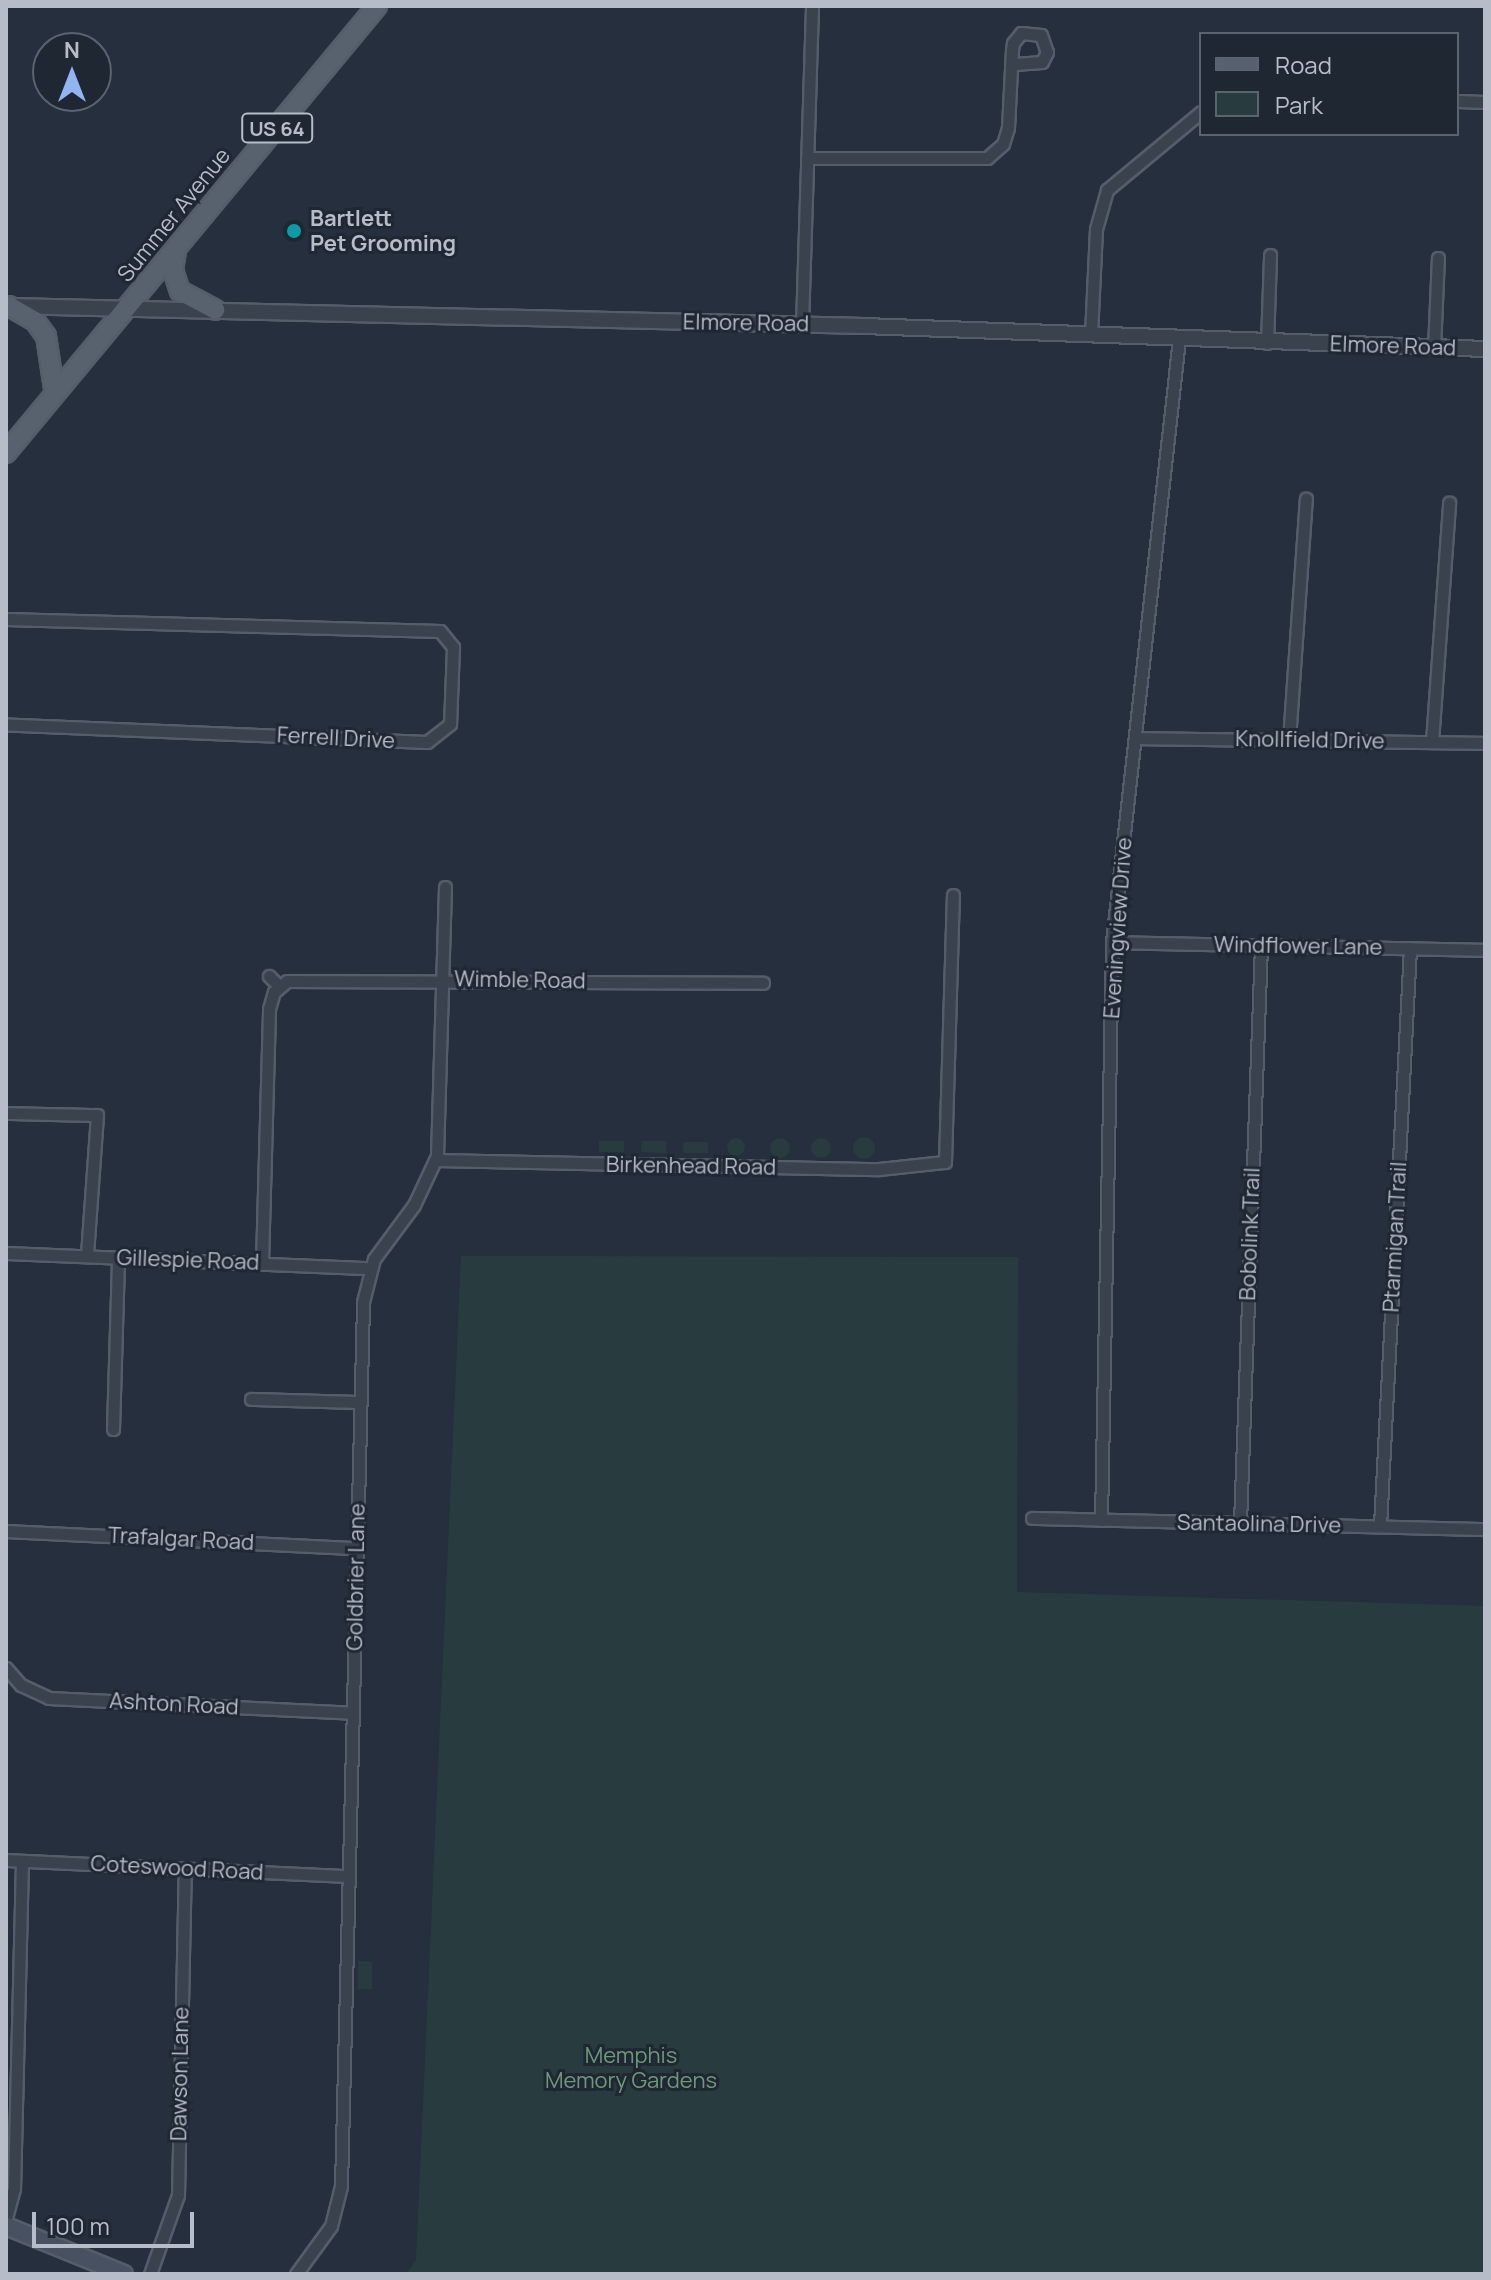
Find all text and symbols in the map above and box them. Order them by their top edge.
north arrow [32,32,112,112]
legend [1199,32,1459,136]
text: N [64,35,80,65]
text: Road [1275,48,1332,81]
text: Park [1275,88,1323,121]
road number: US 64 [241,112,313,144]
street label: Summer Avenue [112,143,236,287]
place label: Bartlett Pet Grooming [310,205,456,256]
marker: Bartlett Pet Grooming [285,222,303,240]
street label: Elmore Road [683,309,809,337]
street label: Elmore Road [1329,331,1457,361]
street label: Ferrell Drive [276,722,396,754]
street label: Knollfield Drive [1235,725,1385,755]
street label: Eveningview Drive [1098,837,1138,1019]
street label: Windflower Lane [1214,931,1382,961]
street label: Wimble Road [454,966,586,994]
street label: Birkenhead Road [606,1151,776,1181]
street label: Ptarmigan Trail [1378,1161,1412,1313]
street label: Bobolink Trail [1234,1167,1266,1301]
street label: Gillespie Road [116,1244,260,1276]
street label: Goldbrier Lane [342,1503,370,1651]
street label: Santaolina Drive [1177,1509,1341,1539]
street label: Trafalgar Road [107,1522,255,1556]
street label: Ashton Road [109,1687,239,1721]
street label: Coteswood Road [90,1850,264,1886]
street label: Dawson Lane [166,2007,194,2141]
park label: Memphis Memory Gardens [545,2042,717,2094]
scale bar [36,2196,198,2246]
text: 100 m [46,2209,110,2242]

